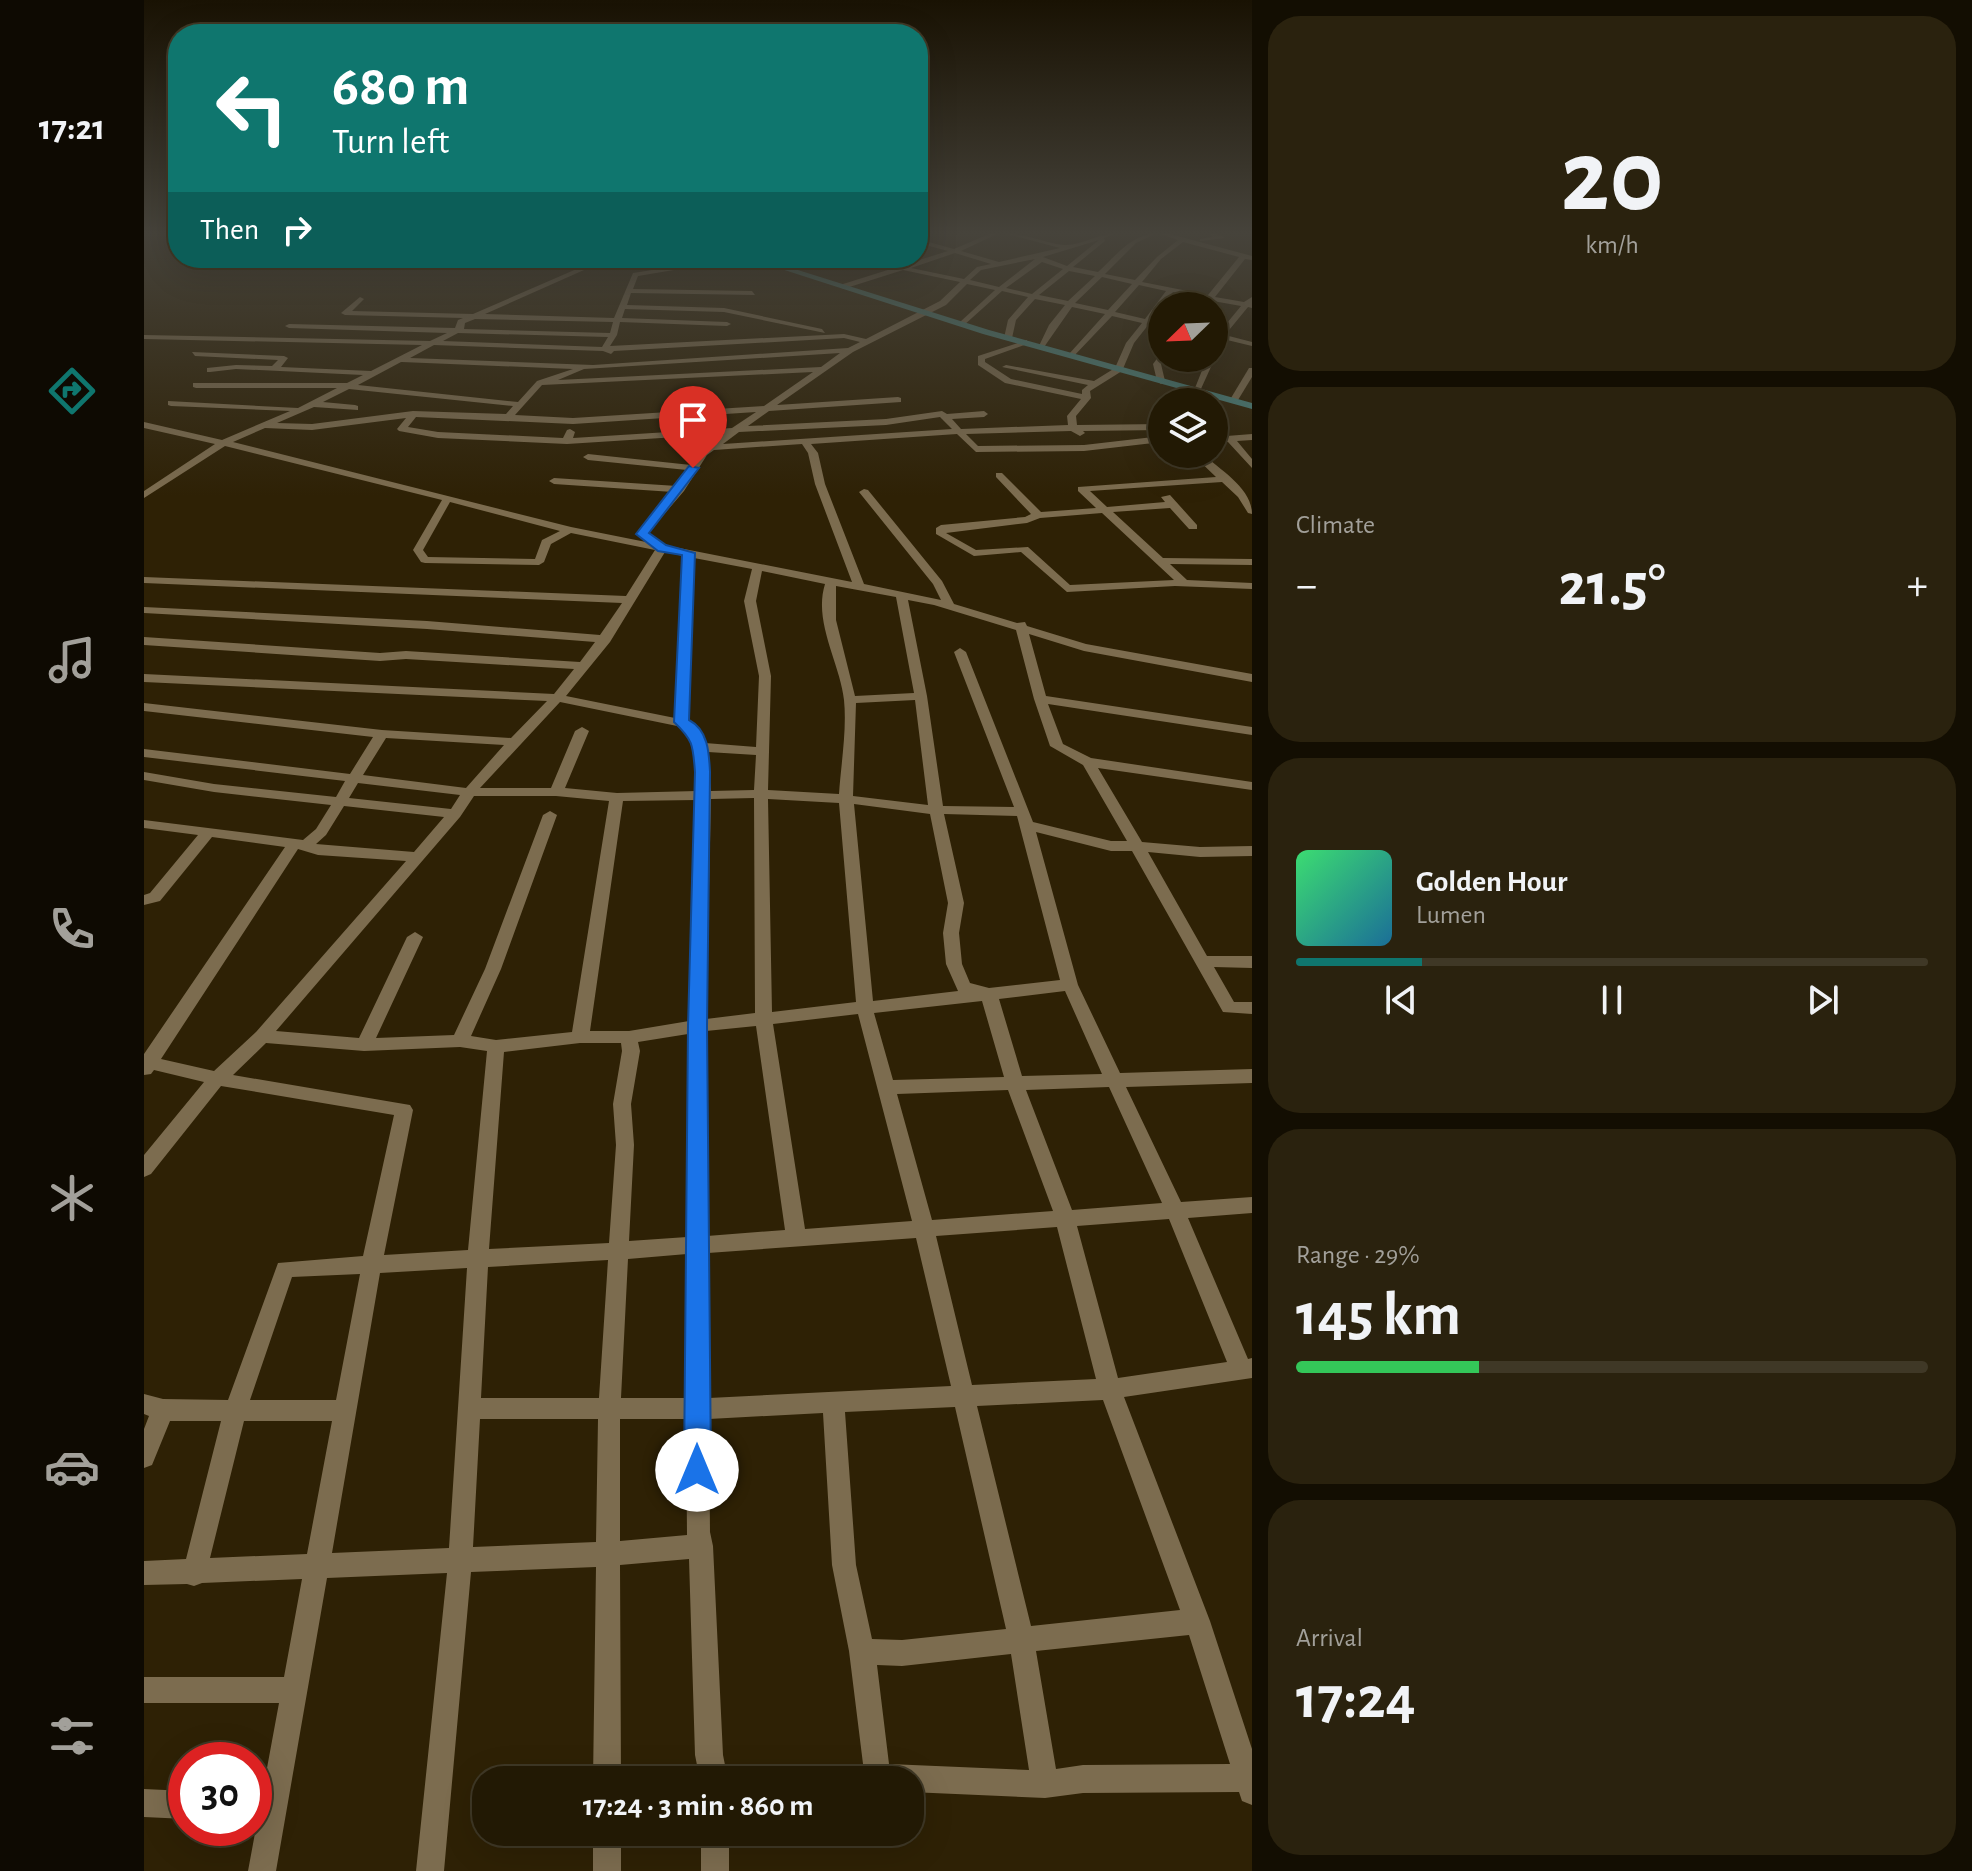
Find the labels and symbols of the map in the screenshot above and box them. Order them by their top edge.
north arrow [1148,292,1228,372]
pin [659,386,727,468]
position arrow [655,1428,739,1512]
speed limit sign: 30 [168,1742,272,1846]

